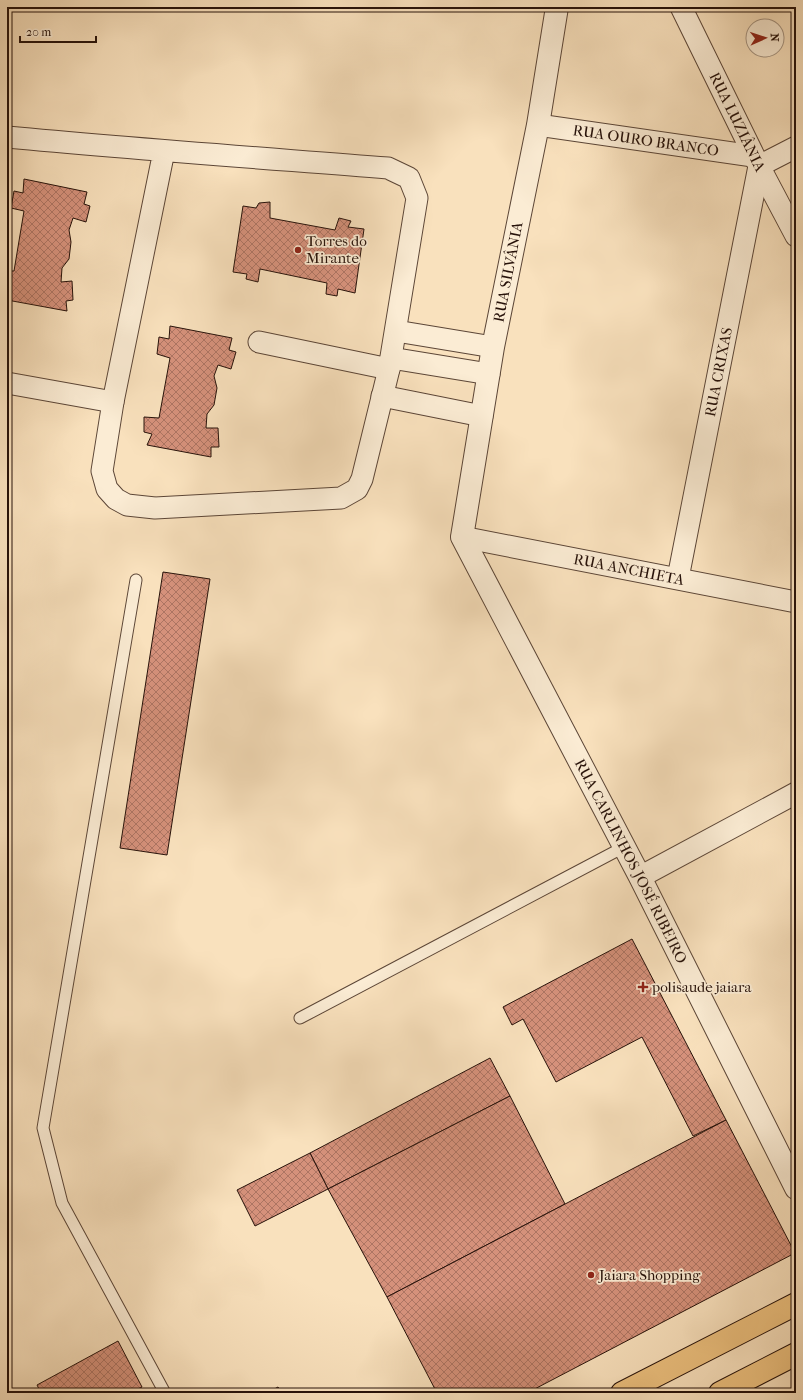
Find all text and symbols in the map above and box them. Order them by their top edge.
scale bar [20,18,96,44]
north arrow [745,18,785,58]
text: 20 m [26,25,51,39]
text: N [768,33,781,43]
street label: RUA LUZIÂNIA [705,69,769,175]
street label: RUA OURO BRANCO [572,121,720,160]
street label: RUA SILVÂNIA [489,220,527,324]
place label: Torres do Mirante [306,232,367,267]
marker: Torres do Mirante [293,245,303,255]
street label: RUA CRIXAS [701,325,736,418]
street label: RUA ANCHIETA [572,550,686,589]
street label: RUA CARLINHOS JOSÉ RIBEIRO [571,756,691,967]
place label: polisaude jaiara [651,978,752,996]
marker: polisaude jaiara [637,981,649,993]
place label: Jaiara Shopping [598,1266,701,1284]
marker: Jaiara Shopping [586,1270,596,1280]

